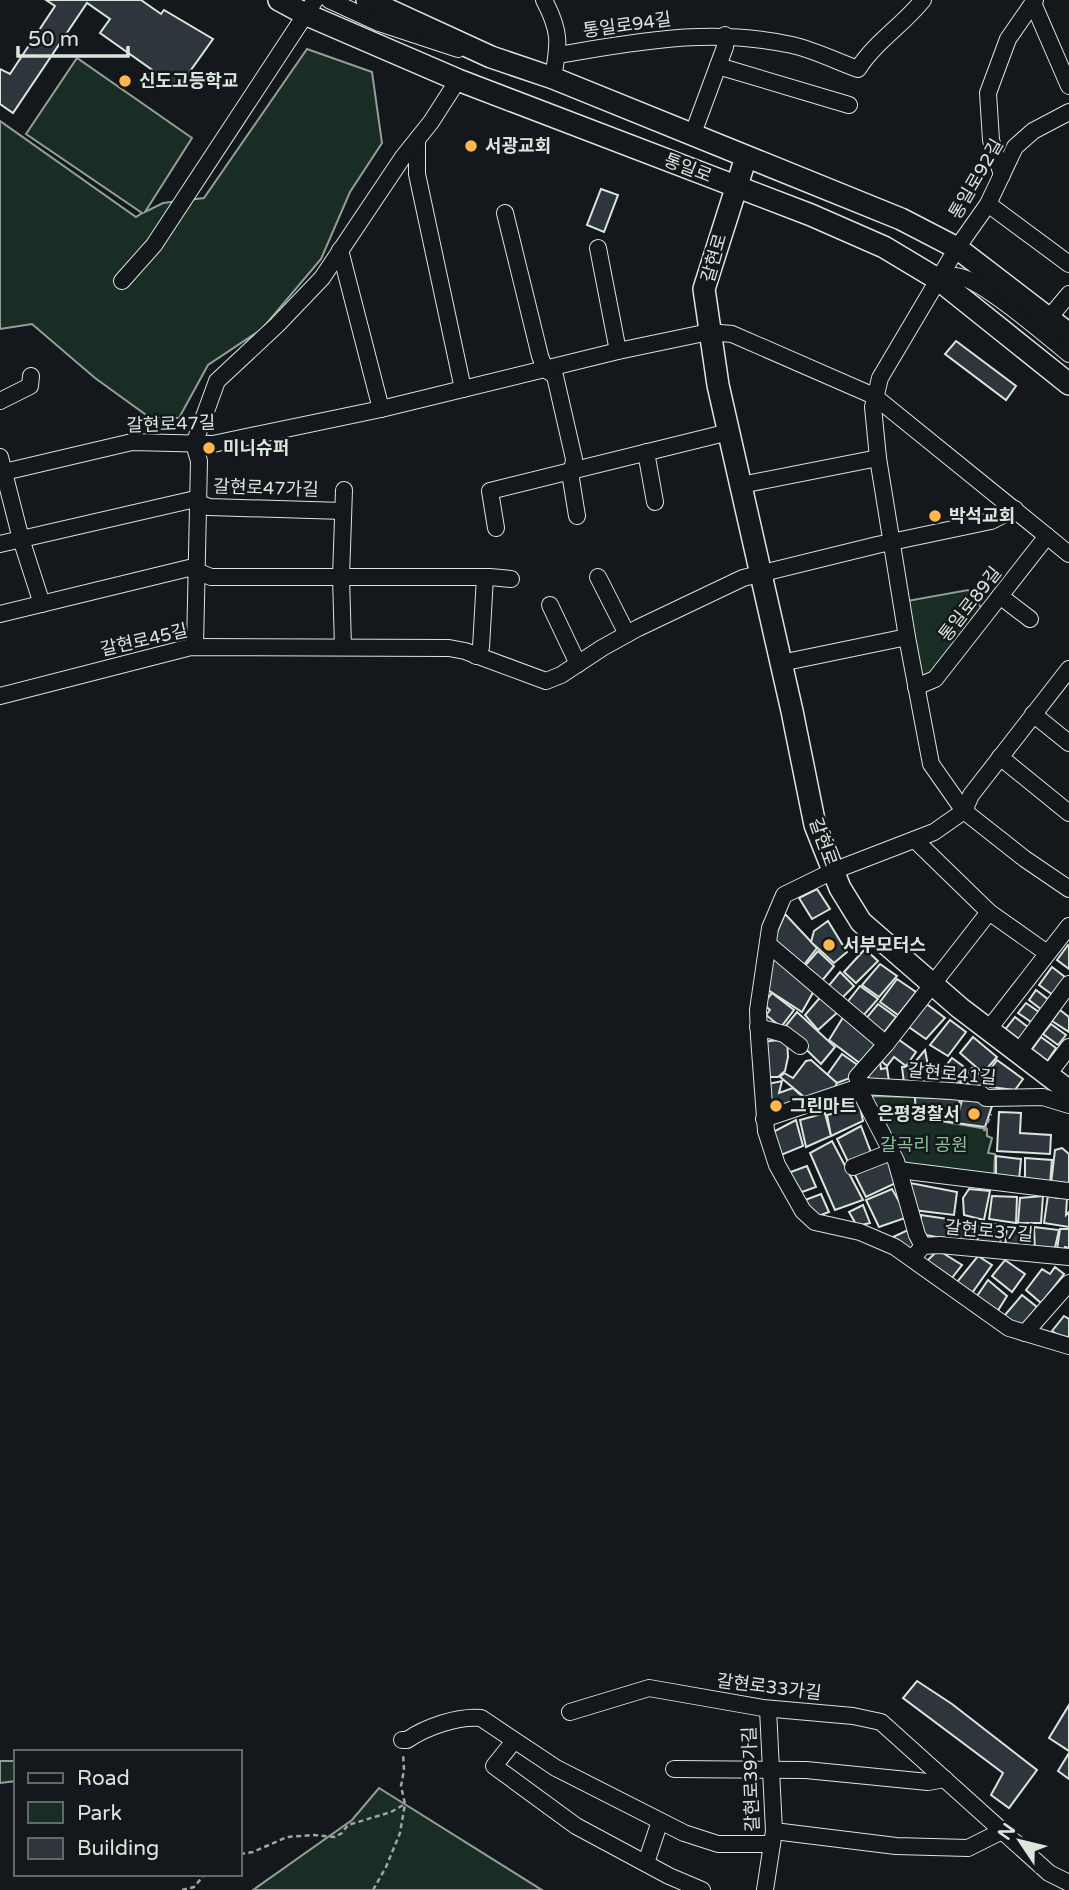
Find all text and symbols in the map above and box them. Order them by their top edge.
street label: 통일로94길 [581,8,673,42]
scale bar [18,14,128,58]
text: 50 m [28,27,79,52]
place label: 신도고등학교 [139,70,238,92]
marker: 신도고등학교 [117,73,133,89]
place label: 서광교회 [485,135,551,157]
street label: 통일로92길 [944,135,1008,223]
marker: 서광교회 [463,138,479,154]
street label: 통일로 [661,149,715,187]
street label: 갈현로 [697,231,731,285]
street label: 갈현로47길 [126,411,216,437]
place label: 미니슈퍼 [223,437,289,459]
marker: 미니슈퍼 [201,440,217,456]
street label: 갈현로47가길 [213,475,319,501]
place label: 박석교회 [949,505,1015,527]
marker: 박석교회 [927,508,943,524]
street label: 통일로89길 [934,562,1006,646]
street label: 갈현로45길 [98,619,190,661]
street label: 갈현로 [805,815,841,869]
place label: 서부모터스 [843,934,926,956]
marker: 서부모터스 [821,937,837,953]
street label: 갈현로41길 [907,1059,997,1089]
place label: 그린마트 [790,1095,856,1117]
marker: 그린마트 [768,1098,784,1114]
place label: 은평경찰서 [877,1103,960,1125]
marker: 은평경찰서 [966,1106,982,1122]
park label: 갈곡리 공원 [880,1134,968,1156]
street label: 갈현로37길 [944,1216,1034,1246]
street label: 갈현로33가길 [715,1670,823,1704]
street label: 갈현로39가길 [738,1726,764,1832]
legend [14,1750,242,1876]
text: Road [77,1766,130,1791]
text: Park [77,1801,122,1826]
north arrow [985,1806,1055,1876]
text: N [994,1819,1020,1844]
text: Building [77,1836,159,1861]

